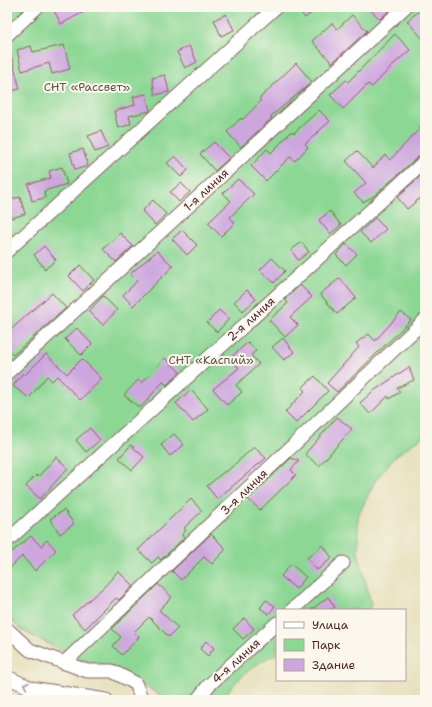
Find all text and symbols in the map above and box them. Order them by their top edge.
park label: СНТ «Рассвет» [44,79,131,95]
street label: 1-я линия [180,165,232,215]
street label: 2-я линия [224,293,278,345]
park label: СНТ «Каспий» [168,352,254,368]
street label: 3-я линия [217,465,271,519]
legend [276,609,406,681]
text: Улица [312,617,349,633]
street label: 4-я линия [208,635,264,687]
text: Парк [312,637,341,653]
text: Здание [312,657,356,673]
one-way arrow [23,682,30,690]

